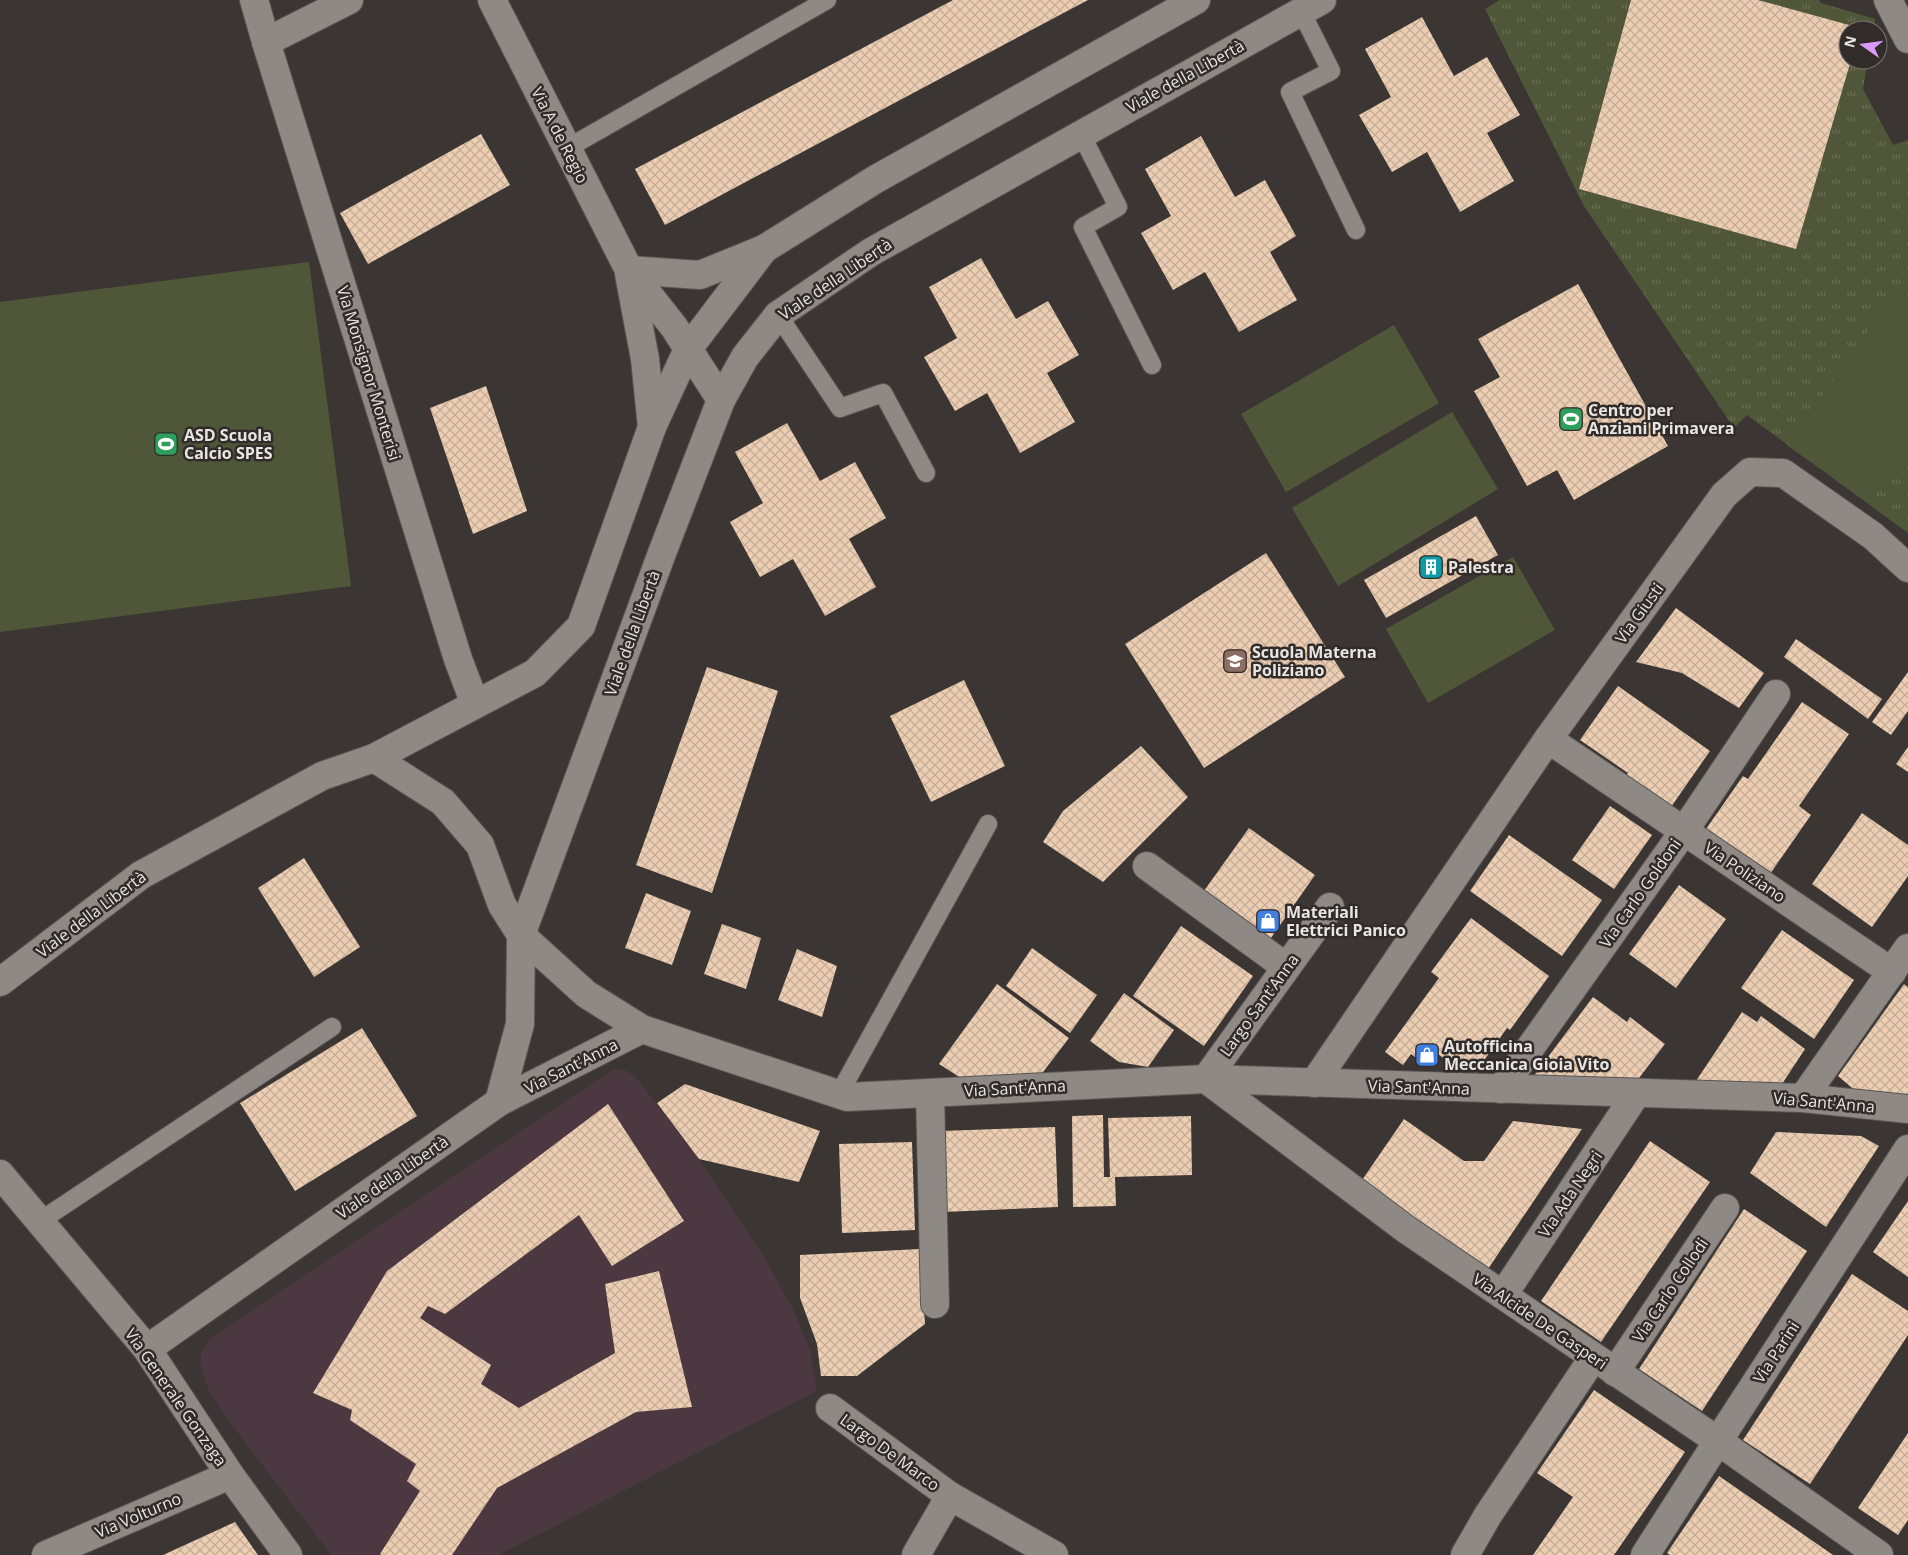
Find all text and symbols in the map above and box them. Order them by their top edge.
north arrow [1838,20,1888,70]
street label: Viale della Libertà [1122,34,1248,118]
text: N [1839,34,1860,50]
street label: Via A de Regio [526,83,594,187]
street label: Viale della Libertà [774,233,896,325]
street label: Via Monsignor Monterisi [332,283,406,463]
place label: Centro per Anziani Primavera [1588,399,1735,439]
sports icon: Centro per Anziani Primavera [1558,406,1584,432]
place label: ASD Scuola Calcio SPES [184,424,273,464]
sports icon: ASD Scuola Calcio SPES [153,431,179,457]
building icon: Palestra [1418,554,1444,580]
place label: Palestra [1448,556,1514,578]
street label: Viale della Libertà [599,567,665,699]
street label: Via Giusti [1610,578,1668,648]
place label: Scuola Materna Poliziano [1252,641,1377,681]
school or university icon: Scuola Materna Poliziano [1222,648,1248,674]
street label: Via Carlo Goldoni [1594,834,1686,952]
street label: Via Poliziano [1700,837,1790,907]
street label: Viale della Libertà [32,866,150,962]
place label: Materiali Elettrici Panico [1286,901,1406,941]
shop icon: Materiali Elettrici Panico [1255,908,1281,934]
street label: Largo Sant'Anna [1214,949,1304,1061]
street label: Via Sant'Anna [521,1033,621,1099]
place label: Autofficina Meccanica Gioia Vito [1444,1035,1609,1075]
shop icon: Autofficina Meccanica Gioia Vito [1414,1042,1440,1068]
street label: Via Sant'Anna [964,1074,1066,1102]
street label: Via Sant'Anna [1368,1074,1470,1100]
street label: Via Sant'Anna [1772,1087,1876,1117]
street label: Viale della Libertà [332,1130,452,1224]
street label: Via Ada Negri [1533,1146,1607,1242]
street label: Via Carlo Collodi [1627,1234,1713,1346]
street label: Via Alcide De Gasperi [1468,1268,1612,1374]
street label: Via Parini [1748,1317,1804,1387]
street label: Via Generale Gonzaga [120,1324,232,1470]
street label: Largo De Marco [836,1408,944,1496]
street label: Via Volturno [92,1487,184,1543]

